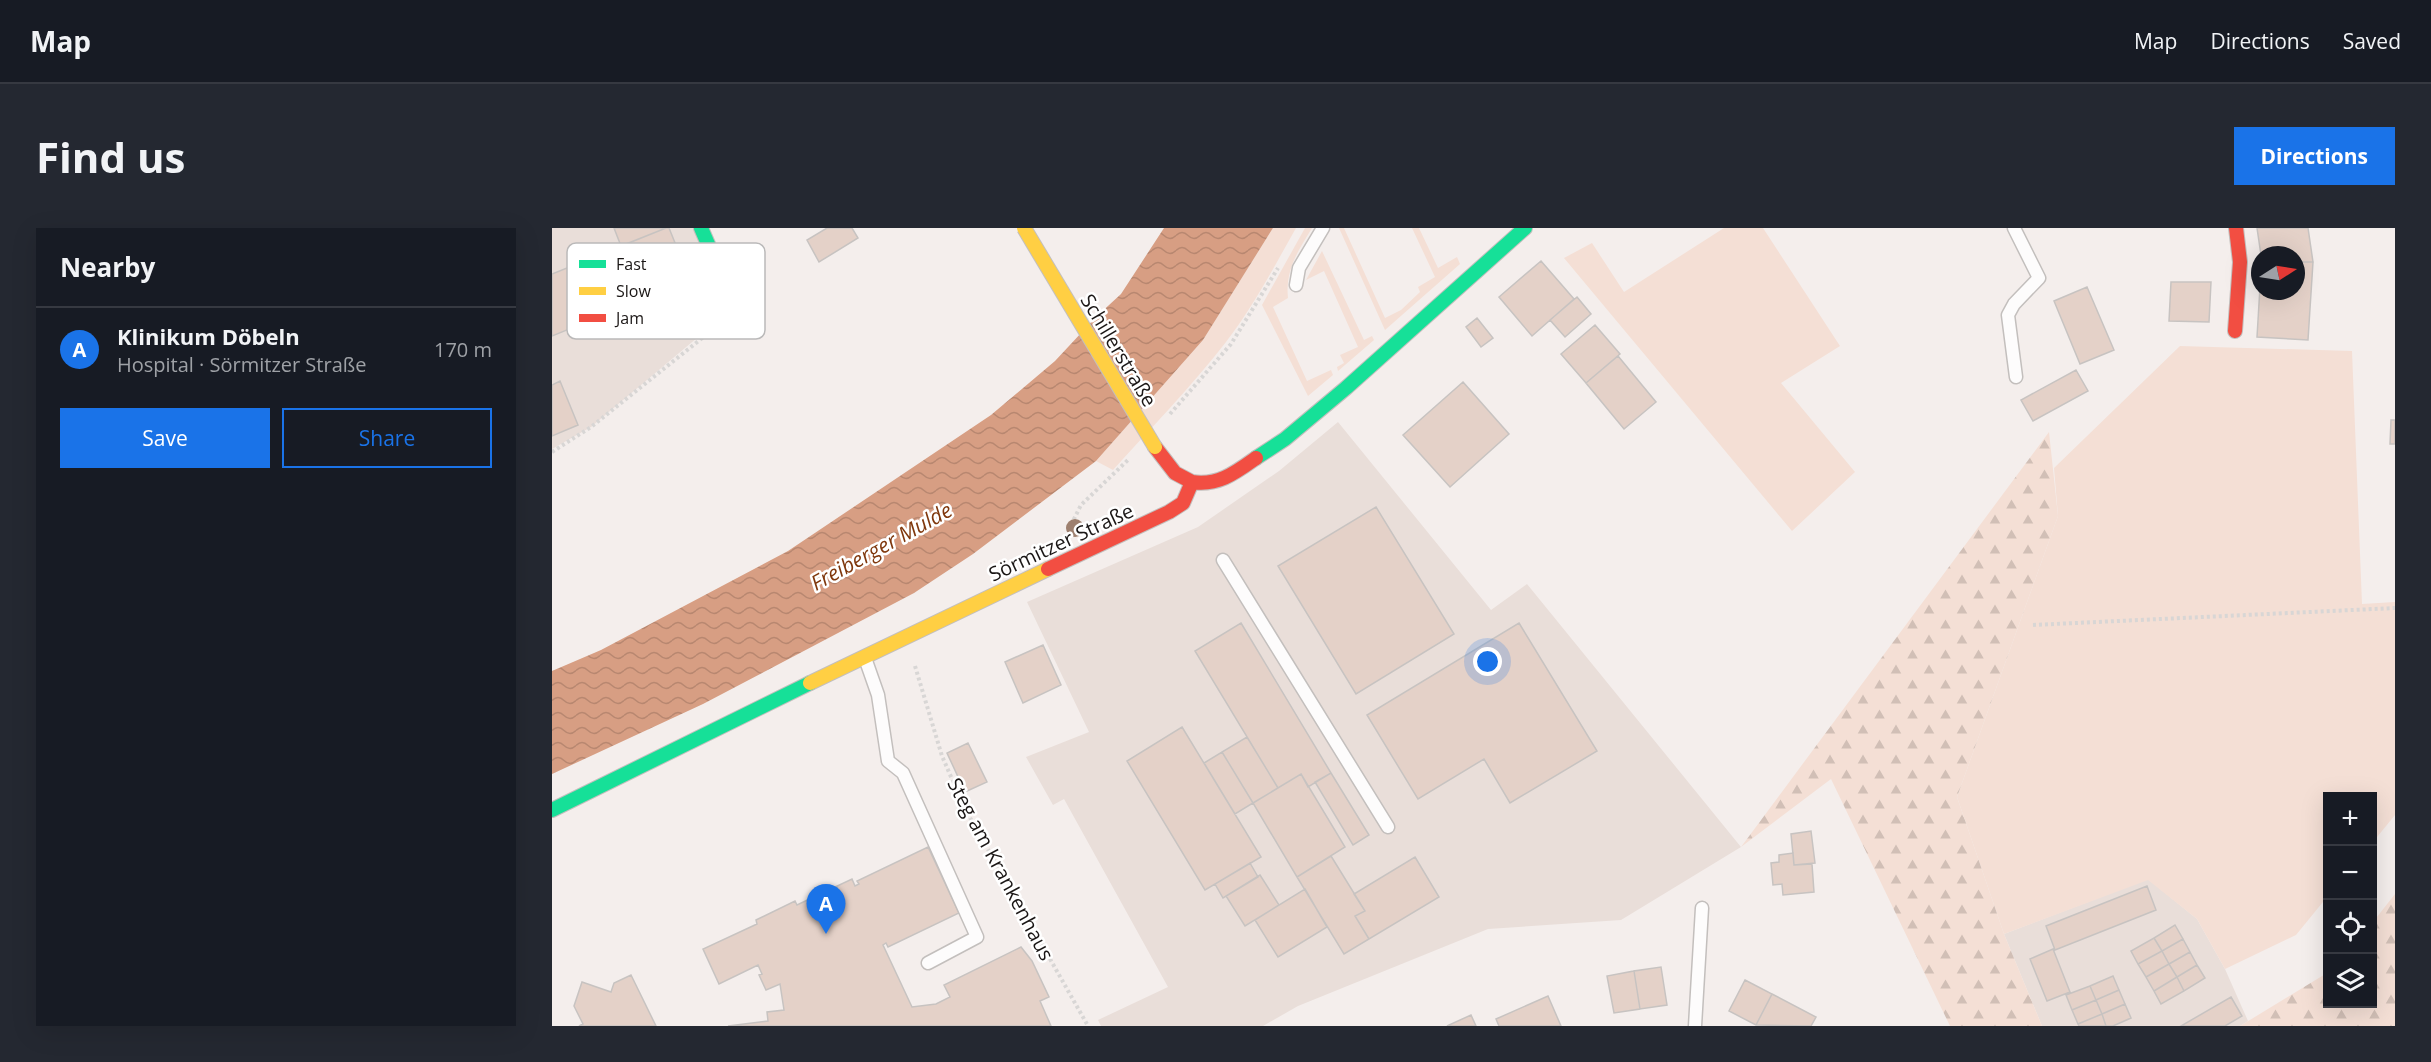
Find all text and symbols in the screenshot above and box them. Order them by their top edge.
text: Map [30,22,91,60]
text: Map [2134,27,2177,55]
text: Directions [2210,27,2310,55]
text: Saved [2343,27,2401,55]
button: Directions [2234,127,2395,185]
text: Find us [36,128,185,185]
legend [567,243,765,339]
north arrow [2251,246,2305,300]
text: Nearby [60,249,155,285]
text: Fast [616,253,647,275]
text: Slow [616,280,651,302]
street label: Schillerstraße [1075,289,1163,411]
text: Jam [614,307,644,329]
text: Klinikum Döbeln [117,321,300,351]
text: A [73,336,86,363]
text: 170 m [434,336,492,363]
text: Hospital · Sörmitzer Straße [117,351,366,378]
button: Save [60,408,270,468]
button: Share [282,408,492,468]
water label: Freiberger Mulde [805,496,957,596]
street label: Sörmitzer Straße [984,497,1138,587]
your location [1473,647,1502,676]
street label: Steg am Krankenhaus [941,773,1061,965]
map controls [2323,792,2377,1008]
button: + [2323,792,2377,846]
button: − [2323,846,2377,900]
pin: A [806,884,846,934]
button: locate [2323,900,2377,954]
button: layers [2323,954,2377,1008]

